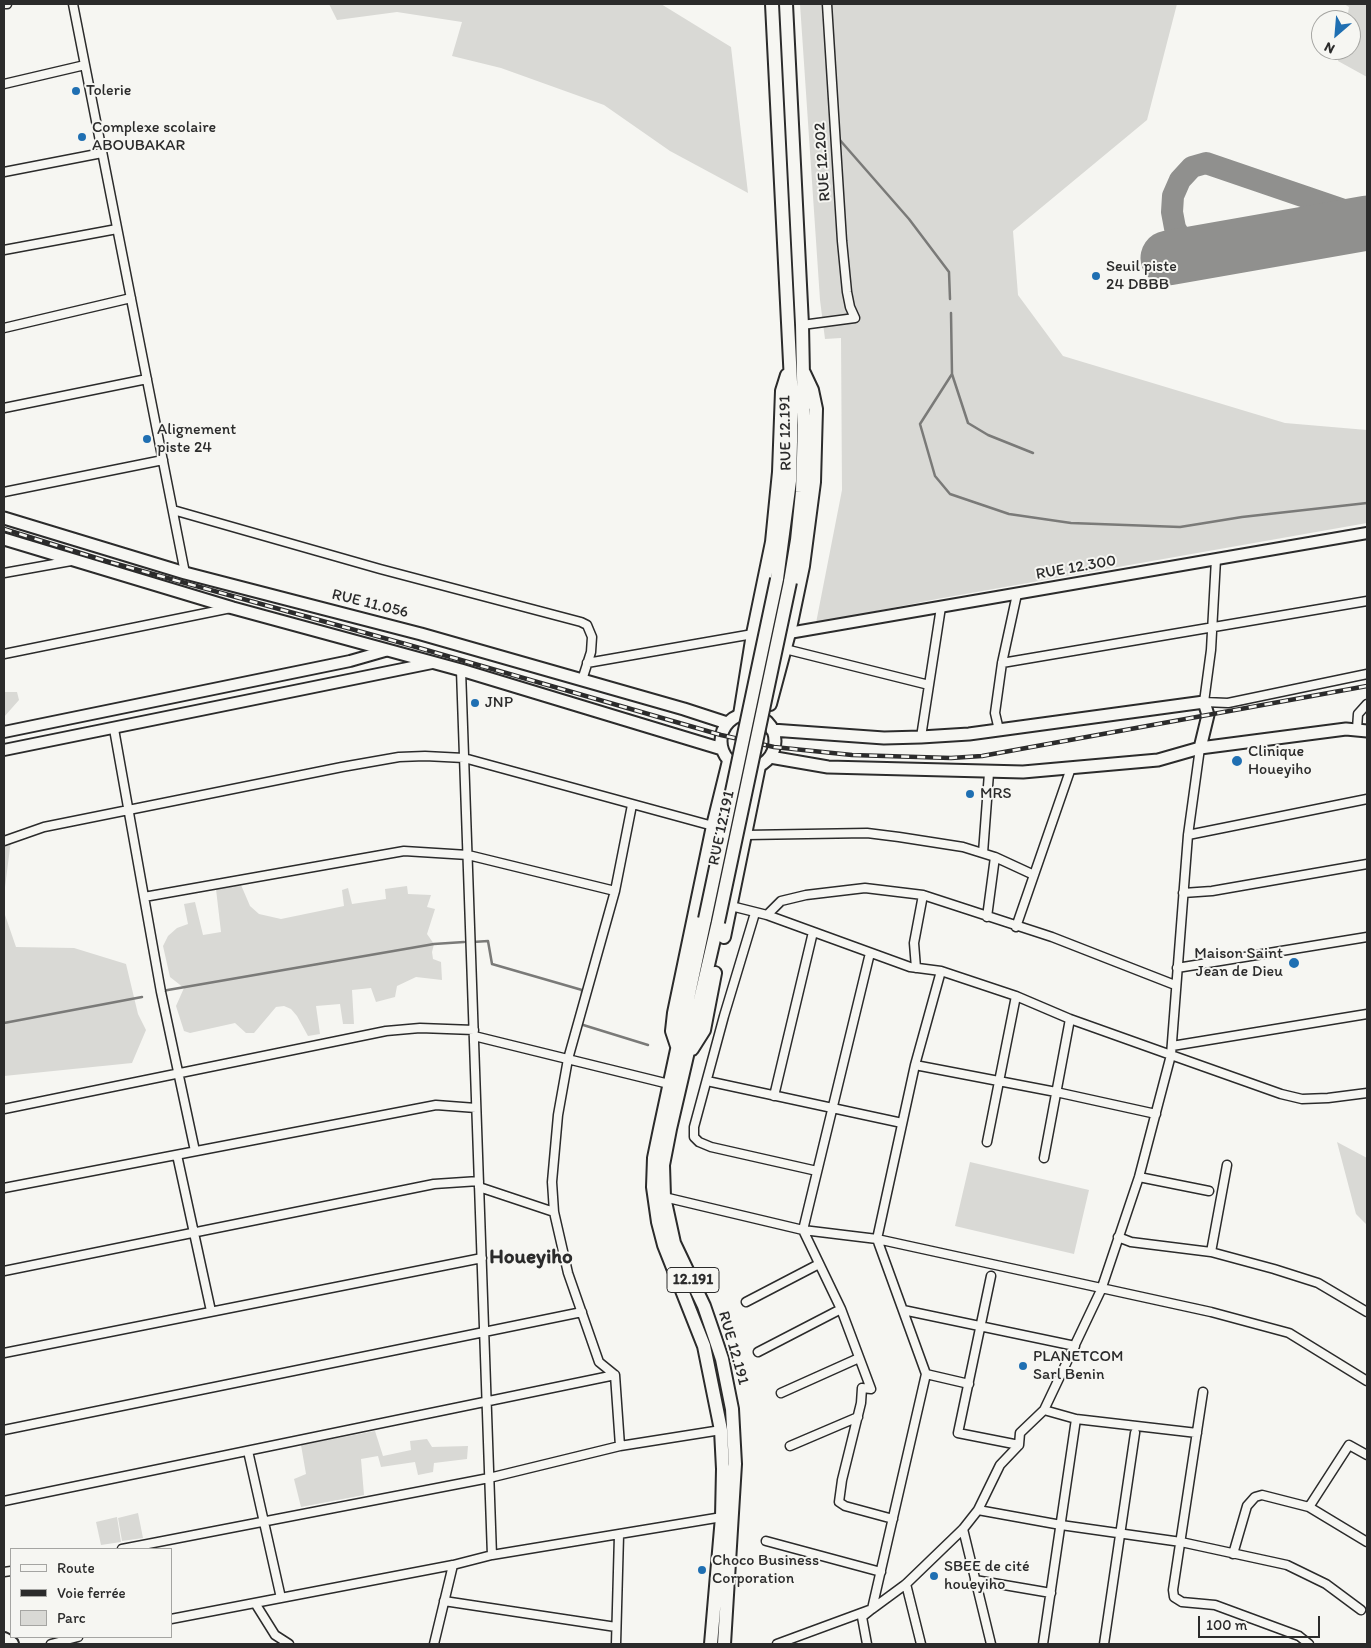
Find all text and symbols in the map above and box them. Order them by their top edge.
north arrow [1311,10,1361,60]
text: N [1321,38,1337,58]
place label: Tolerie [86,81,131,101]
marker: Tolerie [70,85,82,97]
place label: Complexe scolaire ABOUBAKAR [92,118,216,156]
street label: RUE 12.202 [811,122,835,202]
marker: Complexe scolaire ABOUBAKAR [76,131,88,143]
place label: Seuil piste 24 DBBB [1106,257,1177,295]
marker: Seuil piste 24 DBBB [1090,270,1102,282]
street label: RUE 12.191 [776,395,796,471]
place label: Alignement piste 24 [157,420,236,458]
marker: Alignement piste 24 [141,433,153,445]
street label: RUE 12.300 [1034,552,1118,584]
street label: RUE 11.056 [330,585,410,623]
place label: JNP [485,693,513,713]
marker: JNP [469,697,481,709]
place label: Clinique Houeyiho [1248,742,1312,780]
marker: Clinique Houeyiho [1230,754,1244,768]
place label: MRS [980,784,1011,804]
marker: MRS [964,788,976,800]
street label: RUE 12.191 [705,789,739,867]
place label: Maison Saint Jean de Dieu [1194,944,1283,982]
marker: Maison Saint Jean de Dieu [1287,956,1301,970]
district label: Houeyiho [489,1245,573,1271]
road number: 12.191 [667,1268,719,1292]
street label: RUE 12.191 [713,1309,753,1387]
place label: PLANETCOM Sarl Benin [1033,1347,1124,1385]
marker: PLANETCOM Sarl Benin [1017,1360,1029,1372]
legend [10,1548,172,1638]
place label: Choco Business Corporation [712,1551,819,1589]
place label: SBEE de cité houeyiho [944,1557,1030,1595]
text: Route [57,1559,95,1577]
marker: Choco Business Corporation [696,1564,708,1576]
marker: SBEE de cité houeyiho [928,1570,940,1582]
text: Voie ferrée [57,1584,126,1602]
scale bar [1201,1606,1324,1638]
text: Parc [57,1609,86,1627]
text: 100 m [1206,1616,1247,1634]

